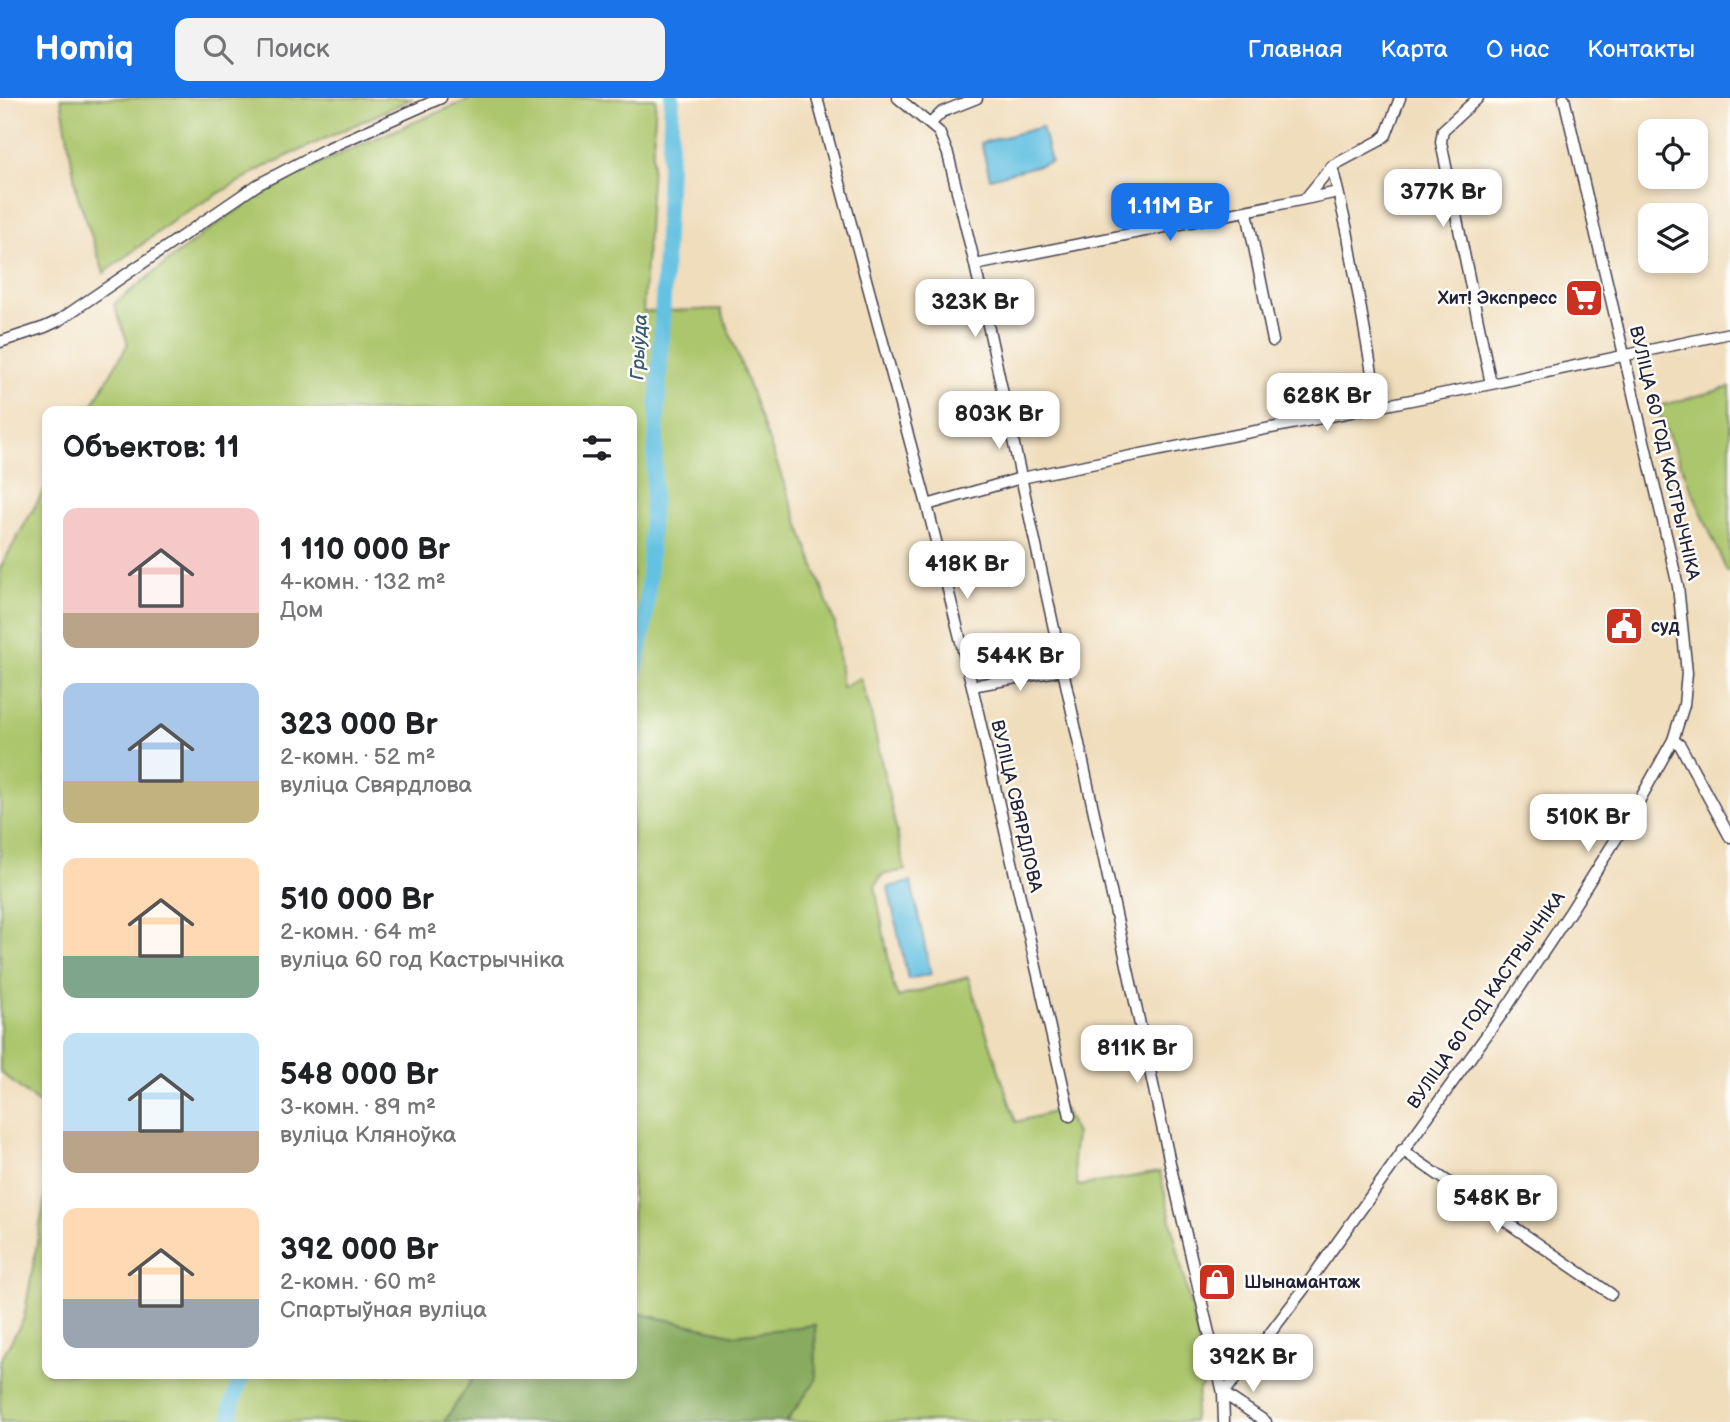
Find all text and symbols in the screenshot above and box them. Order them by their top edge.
search box [175,18,665,81]
text: Homiq [35,29,133,69]
icon: search [199,30,237,68]
text: Поиск [255,34,330,65]
text: Главная [1248,35,1342,64]
text: Карта [1380,35,1448,64]
text: О нас [1486,35,1549,64]
text: Контакты [1587,35,1695,64]
map controls [1638,119,1708,273]
button: locate [1638,119,1708,189]
pin: 377K Br [1378,170,1508,229]
text: 377K Br [1400,178,1486,206]
pin: 1.11M Br [1098,184,1242,243]
text: 1.11M Br [1127,192,1213,220]
button: layers [1638,203,1708,273]
supermarket icon: Хит! Экспресс [1563,277,1605,319]
pin: 323K Br [910,280,1040,339]
text: 323K Br [931,288,1019,316]
place label: Хит! Экспресс [1437,288,1557,309]
water label: Грыўда [626,313,653,381]
street label: ВУЛІЦА 60 ГОД КАСТРЫЧНІКА [1625,324,1704,582]
pin: 628K Br [1262,374,1392,433]
text: 628K Br [1283,382,1371,410]
pin: 803K Br [934,392,1064,451]
text: 803K Br [955,400,1043,428]
icon: filters [578,429,616,467]
text: Объектов: 11 [63,430,240,466]
text: 1 110 000 Br [280,532,450,568]
icon: home [119,536,203,620]
pin: 418K Br [902,542,1032,601]
text: 418K Br [925,550,1009,578]
text: 4-комн. · 132 m² [280,568,446,596]
text: Дом [280,596,323,624]
public building icon: суд [1603,605,1645,647]
place label: суд [1651,616,1680,637]
pin: 544K Br [955,634,1085,693]
text: 544K Br [976,642,1064,670]
text: 323 000 Br [280,707,438,743]
icon: home [119,711,203,795]
street label: ВУЛІЦА СВЯРДЛОВА [986,718,1047,894]
text: 2-комн. · 52 m² [280,743,435,771]
text: вуліца Свярдлова [280,771,472,799]
pin: 510K Br [1523,794,1653,854]
text: 510K Br [1546,803,1630,831]
text: 510 000 Br [280,882,434,918]
icon: home [119,886,203,970]
street label: ВУЛІЦА 60 ГОД КАСТРЫЧНІКА [1403,888,1570,1113]
text: 2-комн. · 64 m² [280,918,437,946]
text: вуліца 60 год Кастрычніка [280,946,564,974]
pin: 811K Br [1072,1026,1202,1085]
text: 811K Br [1097,1034,1177,1062]
text: 548 000 Br [280,1057,438,1093]
icon: home [119,1061,203,1145]
text: 3-комн. · 89 m² [280,1093,436,1121]
text: вуліца Кляноўка [280,1121,456,1149]
pin: 548K Br [1432,1176,1562,1235]
text: 548K Br [1453,1184,1541,1212]
text: 392 000 Br [280,1232,438,1268]
icon: home [119,1236,203,1320]
shop icon: Шынамантаж [1196,1261,1238,1303]
text: 2-комн. · 60 m² [280,1268,436,1296]
place label: Шынамантаж [1244,1272,1360,1293]
text: Спартыўная вуліца [280,1296,487,1324]
pin: 392K Br [1188,1334,1318,1394]
text: 392K Br [1209,1343,1297,1371]

